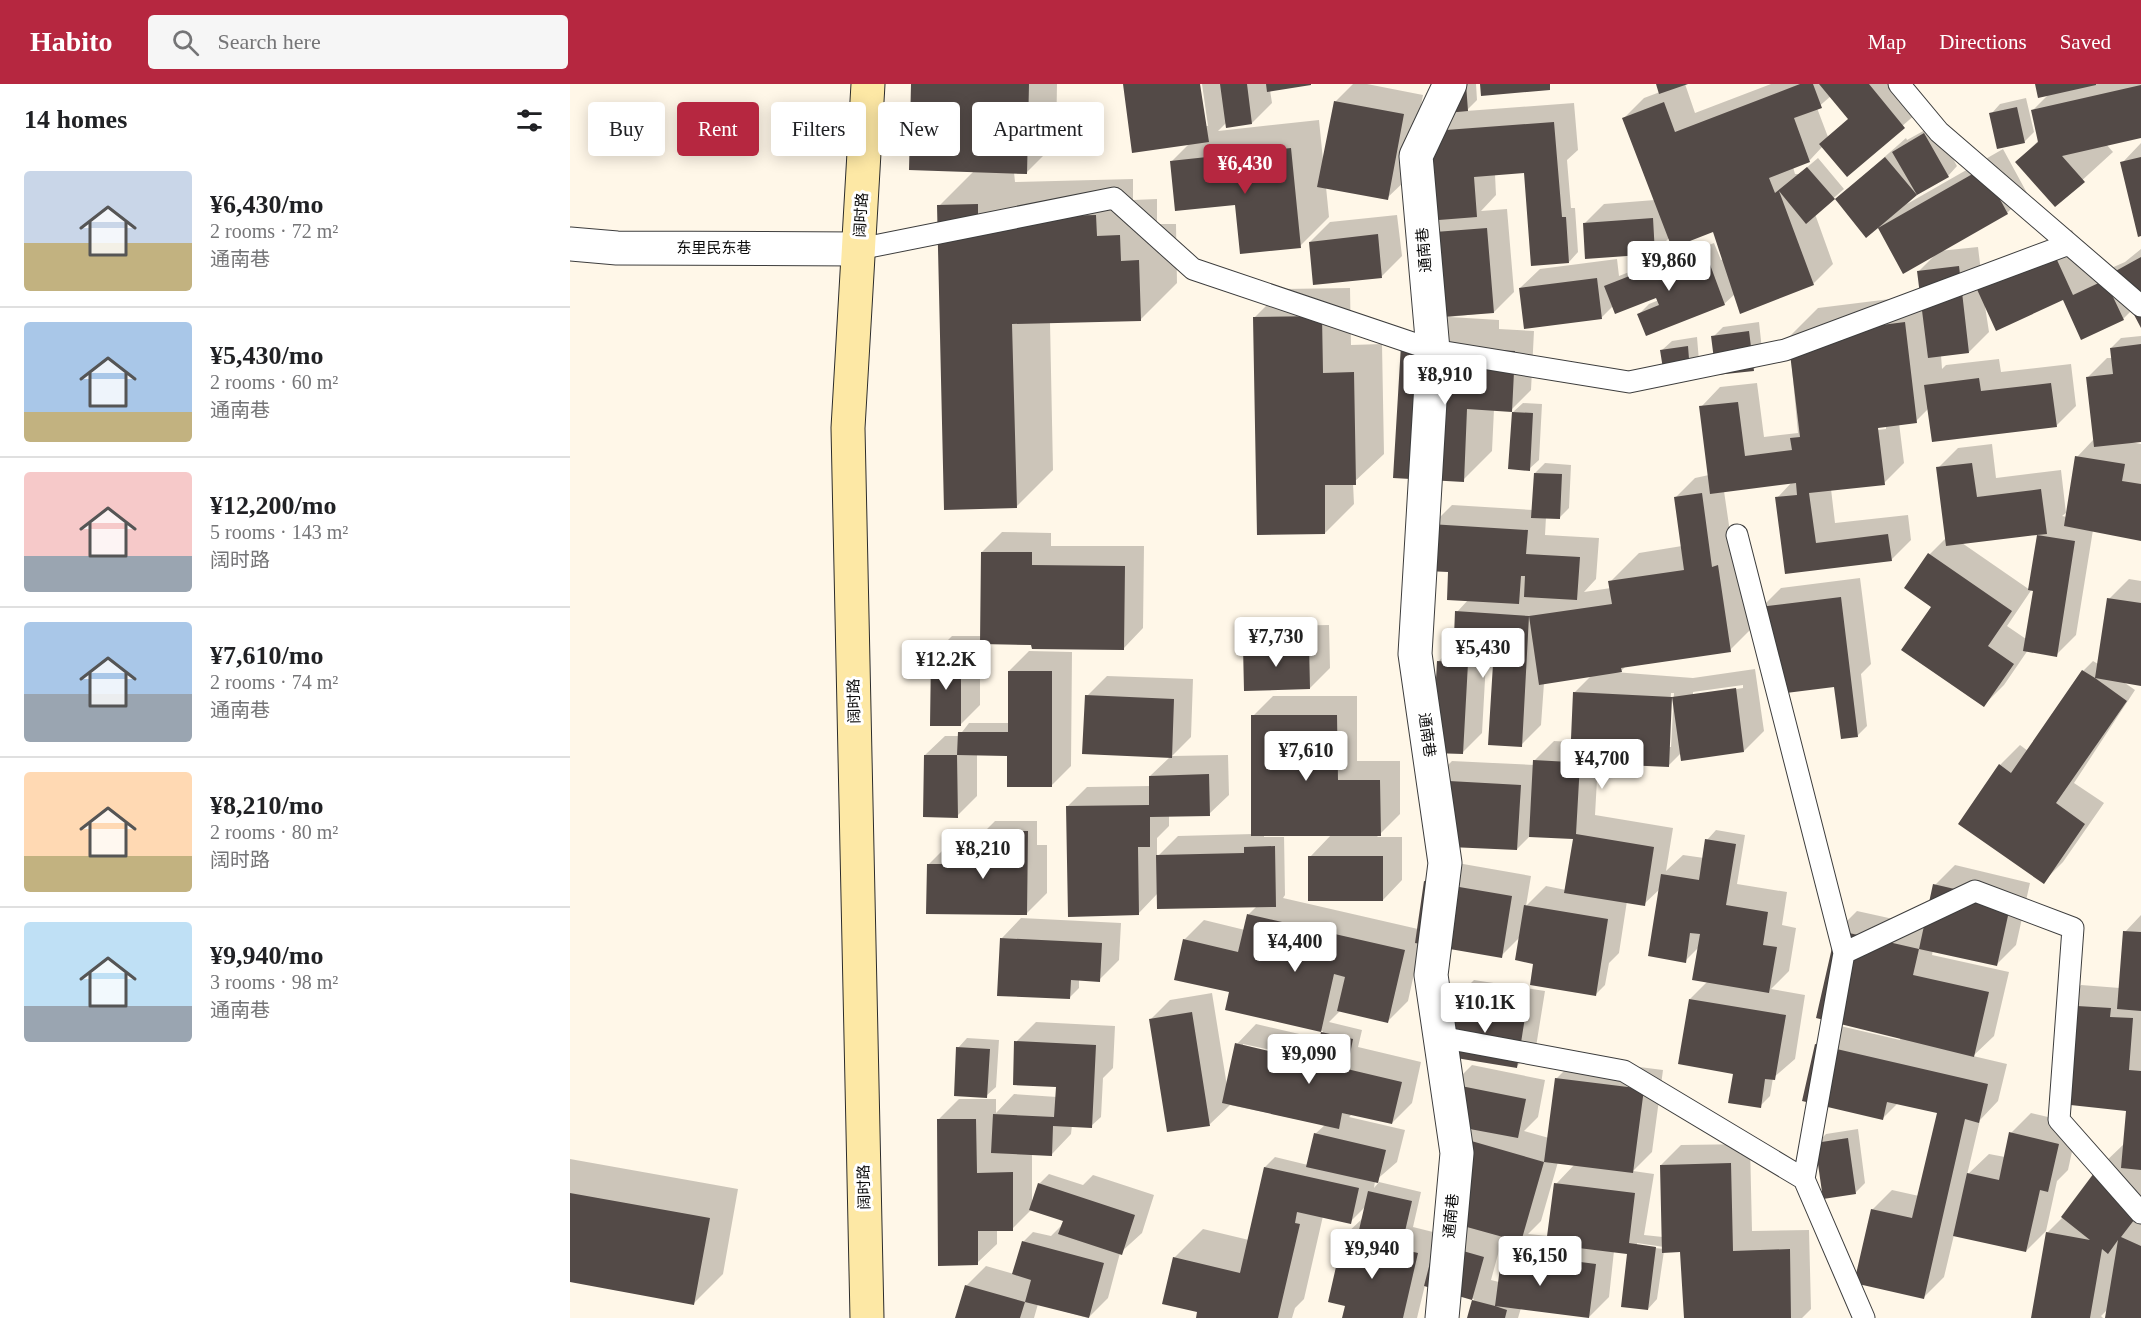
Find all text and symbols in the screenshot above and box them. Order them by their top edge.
search box [148,15,568,69]
text: Habito [30,26,112,57]
icon: search [169,26,202,59]
text: Search here [217,29,321,54]
text: Map [1868,30,1906,54]
text: Directions [1939,30,2027,54]
text: Saved [2060,30,2111,54]
chip: Buy [588,102,665,156]
chip: Rent [677,102,759,156]
chip: Filters [771,102,866,156]
chip: New [878,102,960,156]
chip: Apartment [972,102,1104,156]
icon: filters [513,104,546,137]
text: 14 homes [24,105,127,134]
pin: ¥6,430 [1196,144,1294,195]
text: ¥6,430 [1218,152,1273,174]
text: ¥6,430/mo [210,190,323,219]
street label: 阔时路 [852,192,870,238]
icon: home [72,195,144,267]
text: 2 rooms · 72 m² [210,220,338,242]
street label: 通南巷 [1414,227,1434,273]
street label: 东里民东巷 [676,240,752,256]
pin: ¥9,860 [1620,241,1718,292]
text: 通南巷 [210,248,270,270]
text: ¥9,860 [1642,249,1697,271]
text: ¥5,430/mo [210,341,323,370]
icon: home [72,346,144,418]
pin: ¥8,910 [1396,355,1494,406]
text: ¥8,910 [1418,363,1473,385]
text: 2 rooms · 60 m² [210,371,338,393]
text: 通南巷 [210,399,270,421]
text: ¥12,200/mo [210,491,336,520]
icon: home [72,496,144,568]
text: 5 rooms · 143 m² [210,521,348,543]
text: 阔时路 [210,549,270,571]
pin: ¥7,730 [1227,617,1325,668]
text: ¥7,730 [1249,625,1304,647]
pin: ¥5,430 [1434,628,1532,679]
text: ¥5,430 [1456,636,1511,658]
pin: ¥12.2K [897,640,995,691]
text: ¥7,610/mo [210,641,323,670]
icon: home [72,646,144,718]
text: ¥12.2K [916,648,976,670]
text: 2 rooms · 74 m² [210,671,338,693]
street label: 阔时路 [846,678,862,724]
text: 通南巷 [210,699,270,721]
street label: 通南巷 [1416,712,1438,758]
pin: ¥7,610 [1257,731,1355,782]
text: ¥7,610 [1279,739,1334,761]
pin: ¥4,700 [1553,739,1651,790]
text: ¥4,700 [1575,747,1630,769]
text: ¥8,210/mo [210,791,323,820]
icon: home [72,796,144,868]
text: 2 rooms · 80 m² [210,821,338,843]
pin: ¥8,210 [934,829,1032,880]
text: ¥8,210 [956,837,1011,859]
text: 阔时路 [210,849,270,871]
pin: ¥4,400 [1246,922,1344,973]
text: ¥4,400 [1268,930,1323,952]
text: ¥9,940/mo [210,941,323,970]
icon: home [72,946,144,1018]
text: 3 rooms · 98 m² [210,971,338,993]
pin: ¥10.1K [1436,983,1534,1034]
text: ¥10.1K [1455,991,1515,1013]
text: 通南巷 [210,999,270,1021]
pin: ¥9,090 [1260,1034,1358,1085]
text: ¥9,090 [1282,1042,1337,1064]
street label: 阔时路 [856,1164,872,1210]
street label: 通南巷 [1441,1193,1461,1239]
pin: ¥9,940 [1323,1229,1421,1280]
pin: ¥6,150 [1491,1236,1589,1287]
text: ¥9,940 [1345,1237,1400,1259]
text: ¥6,150 [1513,1244,1568,1266]

